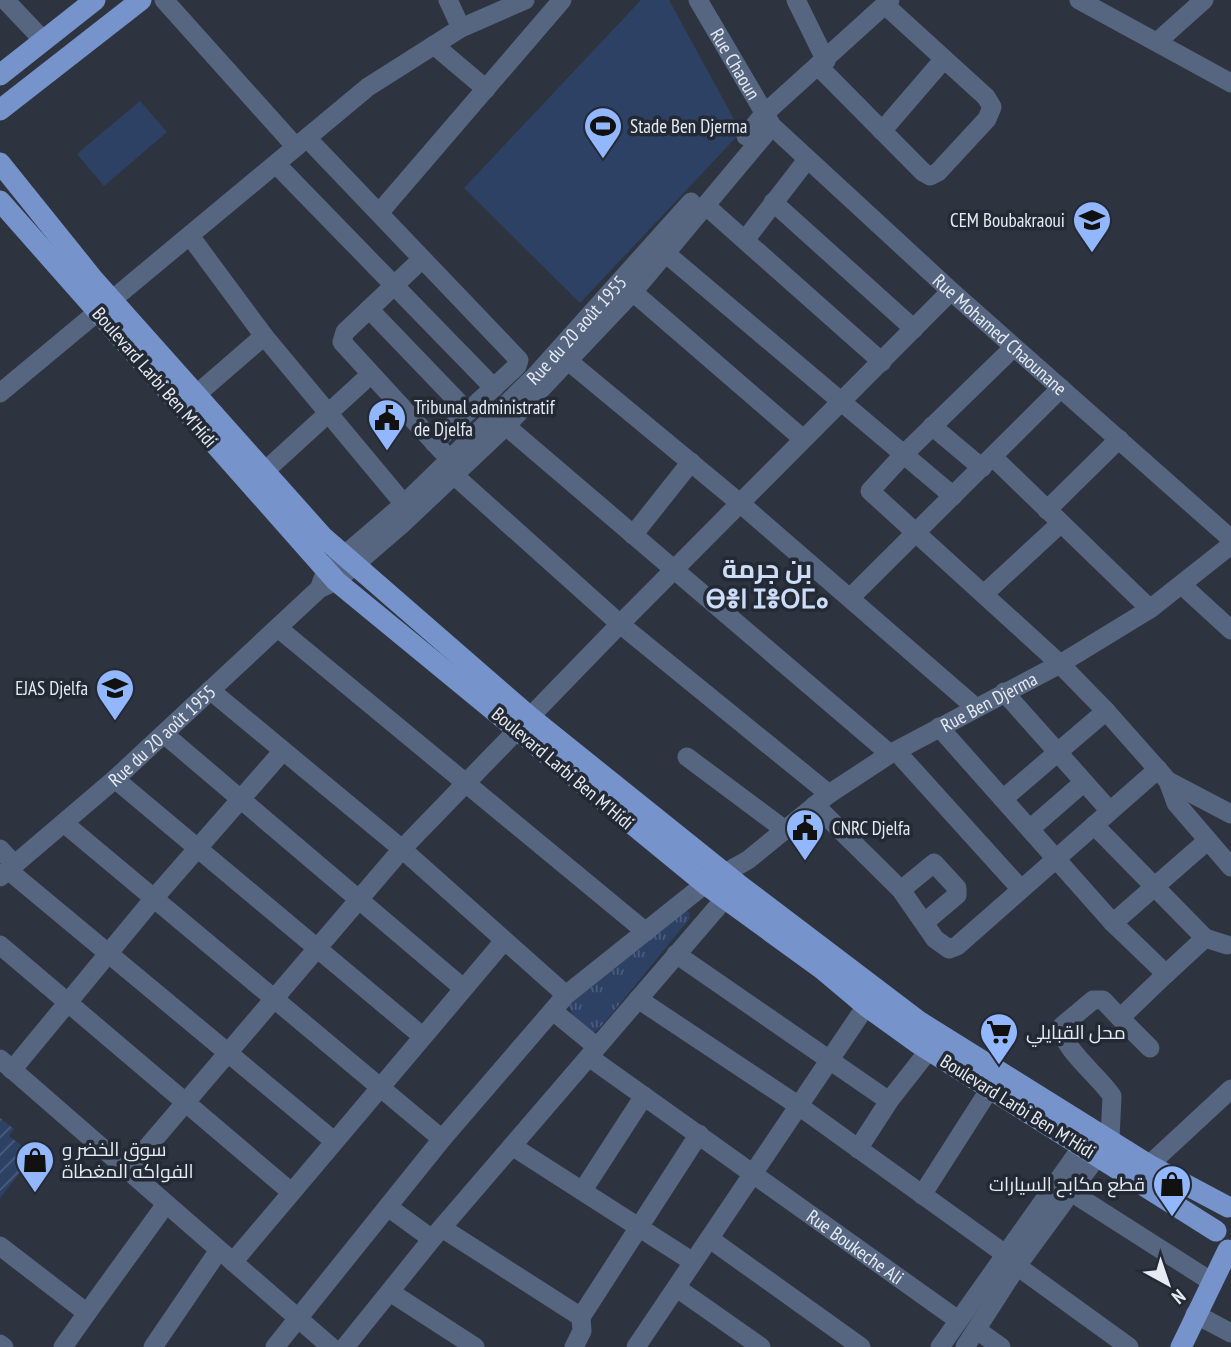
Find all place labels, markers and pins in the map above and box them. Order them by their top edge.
sports icon: Stade Ben Djerma [582,105,624,160]
place label: Stade Ben Djerma [630,114,747,138]
school or university icon: CEM Boubakraoui [1071,199,1113,254]
place label: CEM Boubakraoui [950,208,1065,232]
place label: Tribunal administratif de Djelfa [414,395,556,441]
public building icon: Tribunal administratif de Djelfa [366,397,408,452]
school or university icon: EJAS Djelfa [94,667,136,722]
place label: EJAS Djelfa [15,676,88,700]
public building icon: CNRC Djelfa [784,807,826,862]
place label: CNRC Djelfa [832,816,910,840]
supermarket icon: محل القبايلي [978,1011,1020,1066]
place label: محل القبايلي [1026,1020,1126,1047]
place label: سوق الخضر و الفواكه المغطاة [62,1137,194,1183]
shop icon: سوق الخضر و الفواكه المغطاة [14,1139,56,1194]
shop icon: قطع مكابح السيارات [1151,1163,1193,1218]
place label: قطع مكابح السيارات [989,1172,1145,1198]

